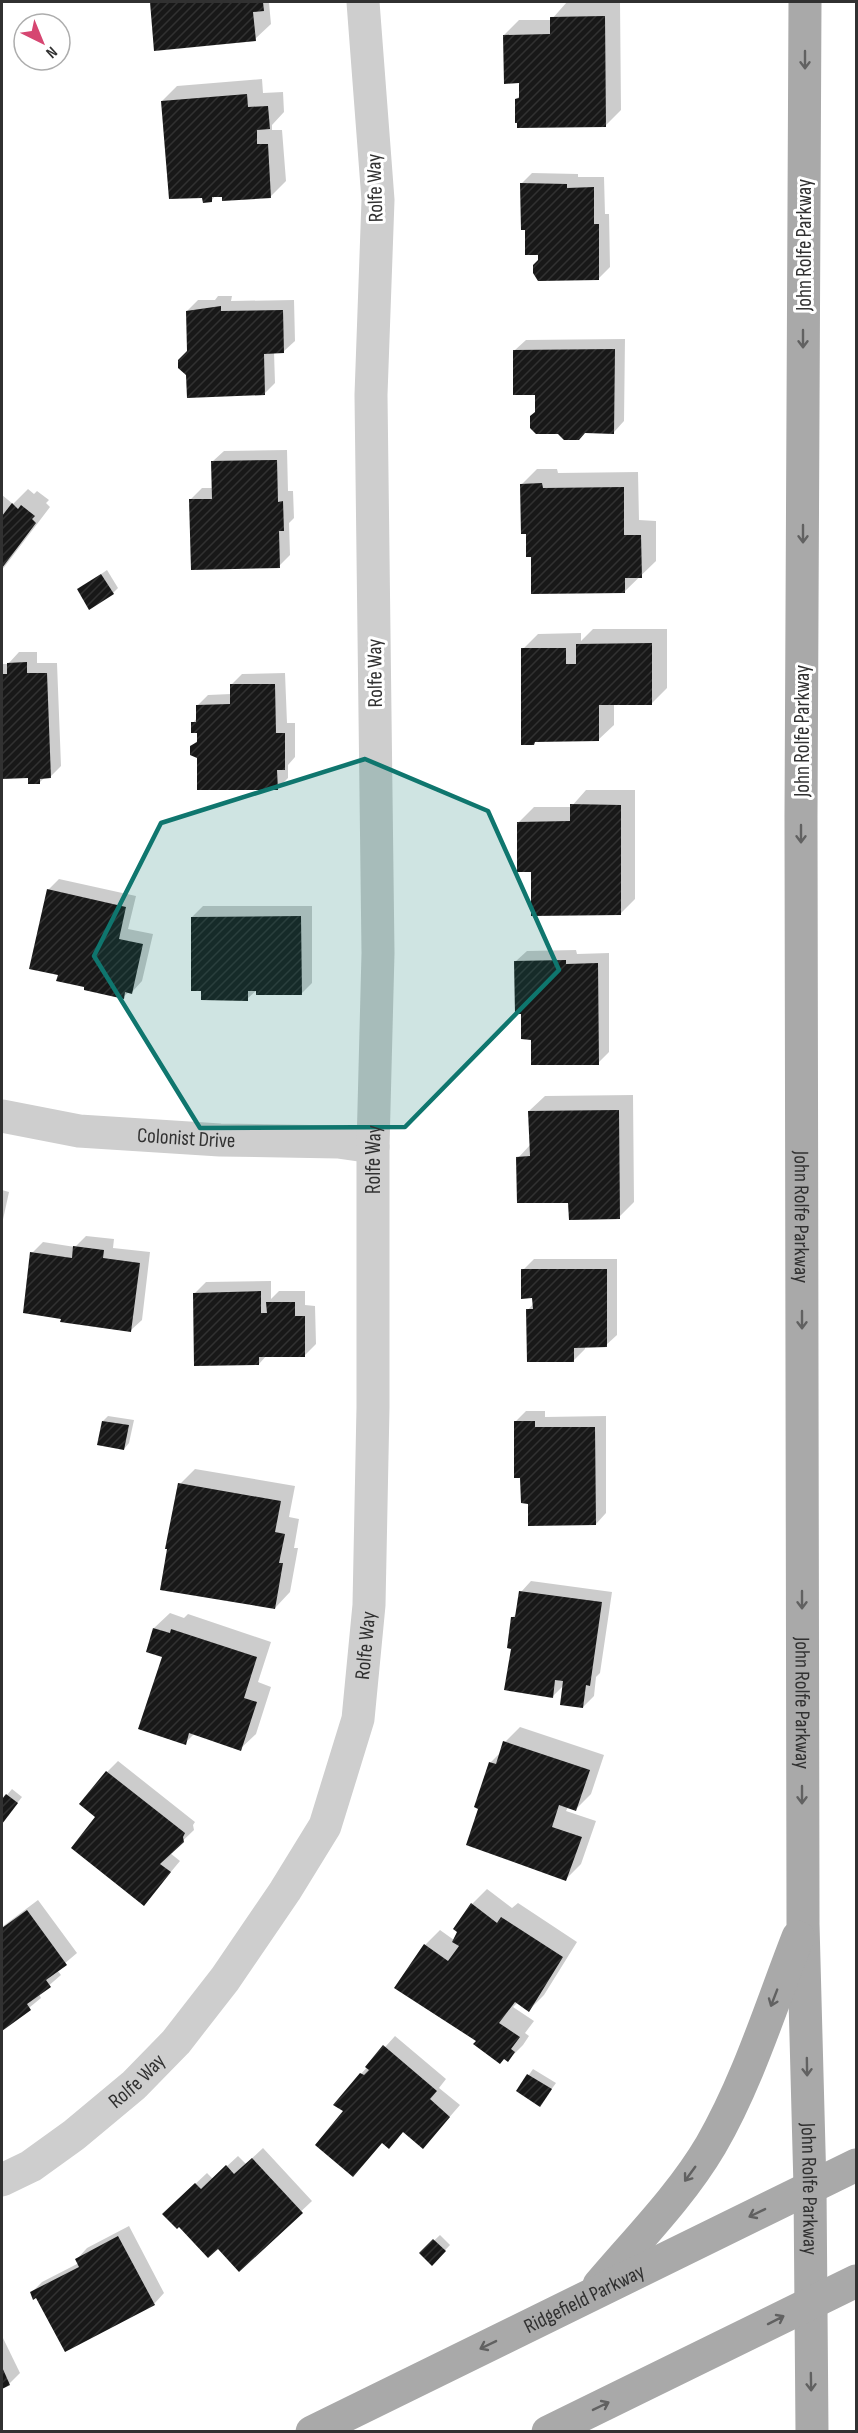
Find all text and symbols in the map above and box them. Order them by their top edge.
north arrow [12,12,72,72]
text: N [42,42,61,62]
one-way arrow [799,49,811,69]
street label: Rolfe Way [361,153,389,223]
street label: John Rolfe Parkway [792,179,817,312]
one-way arrow [797,328,809,348]
one-way arrow [797,523,808,543]
street label: Rolfe Way [362,638,388,708]
street label: John Rolfe Parkway [790,665,815,798]
one-way arrow [795,823,807,843]
street label: Colonist Drive [137,1122,236,1153]
street label: Rolfe Way [361,1125,386,1194]
street label: John Rolfe Parkway [789,1150,814,1283]
one-way arrow [796,1310,808,1330]
one-way arrow [796,1590,808,1610]
street label: Rolfe Way [349,1610,381,1681]
street label: John Rolfe Parkway [790,1636,815,1769]
one-way arrow [796,1785,808,1805]
one-way arrow [767,1989,778,2007]
street label: Rolfe Way [103,2048,170,2114]
one-way arrow [801,2056,812,2076]
street label: John Rolfe Parkway [796,2121,823,2255]
one-way arrow [684,2165,696,2181]
one-way arrow [749,2207,767,2219]
street label: Ridgefield Parkway [520,2258,648,2339]
one-way arrow [766,2314,784,2325]
one-way arrow [480,2340,498,2352]
one-way arrow [805,2372,817,2392]
one-way arrow [591,2400,609,2411]

